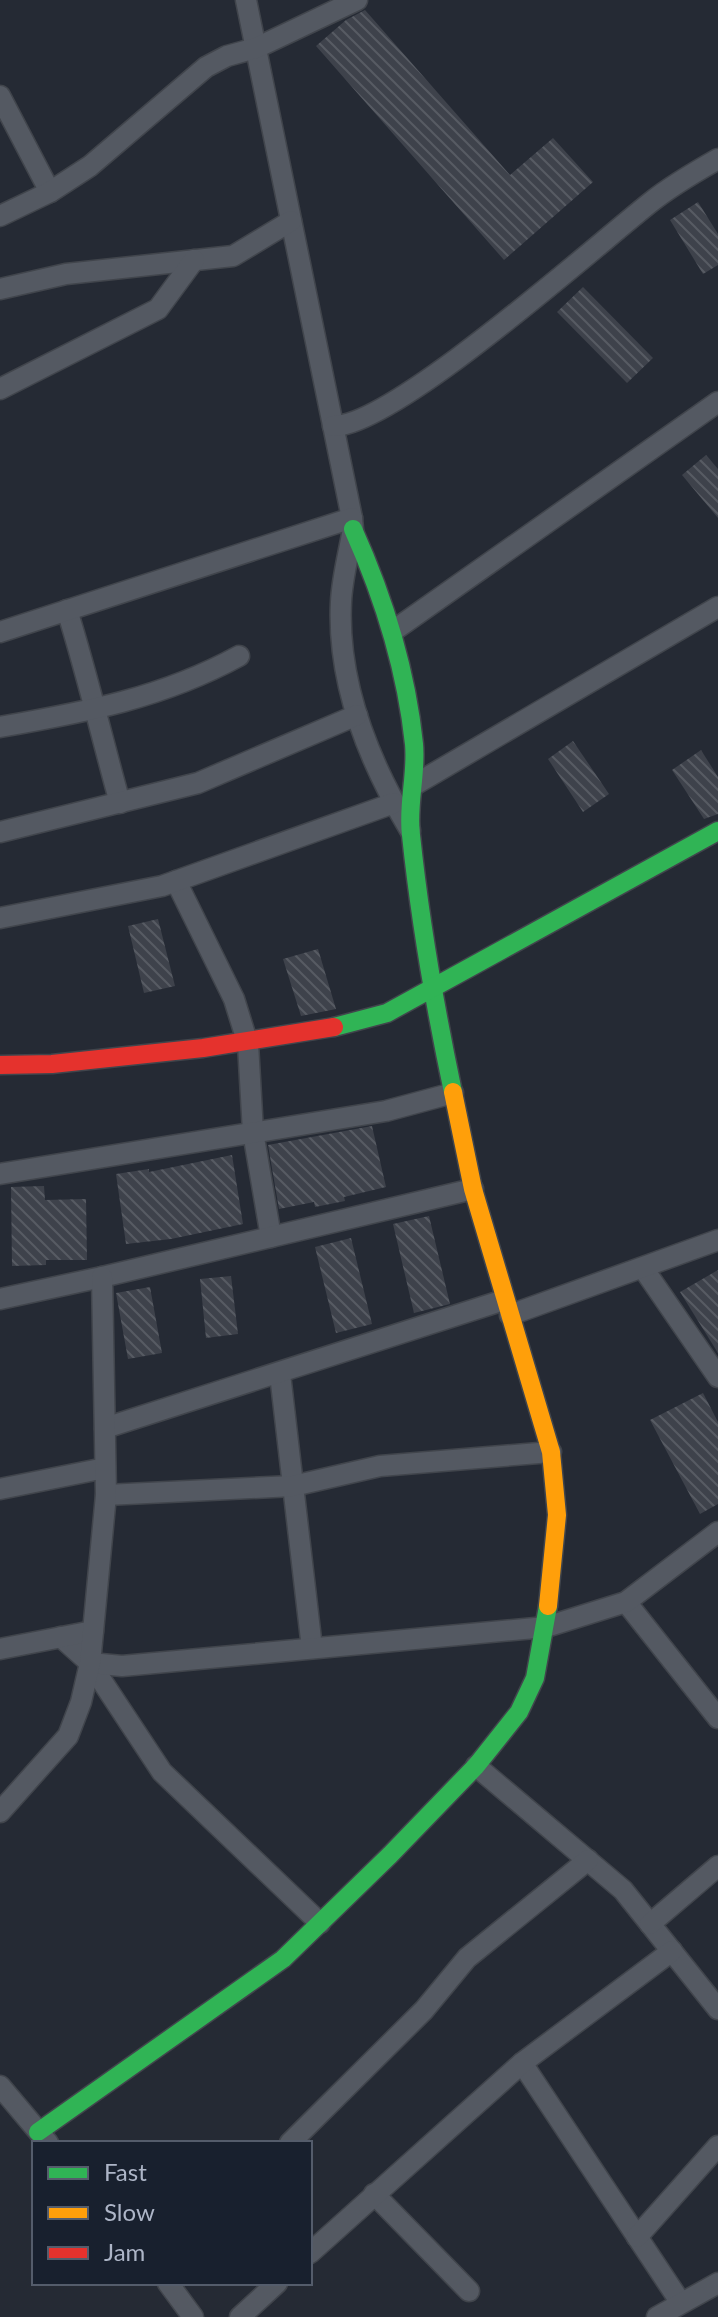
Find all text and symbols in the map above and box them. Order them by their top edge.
legend [32,2141,312,2285]
text: Fast [104,2157,147,2186]
text: Slow [104,2197,155,2226]
text: Jam [104,2237,145,2266]

